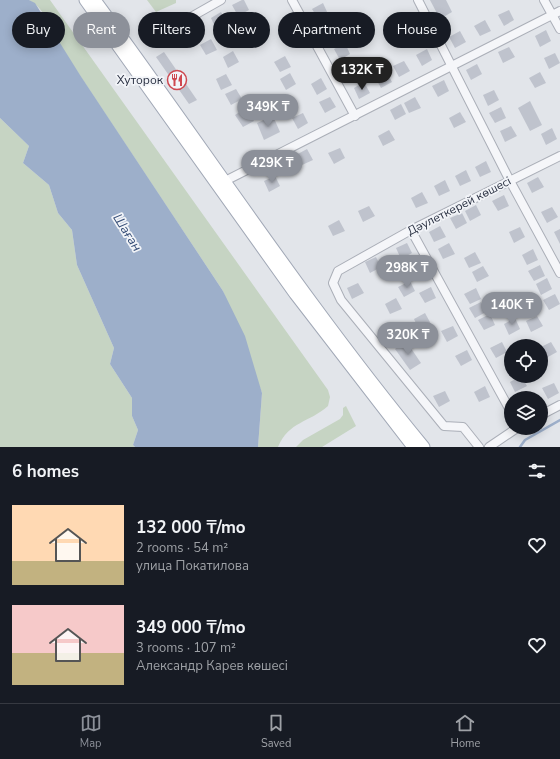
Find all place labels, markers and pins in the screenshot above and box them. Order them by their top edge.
pin: 132K ₸ [329,57,395,91]
restaurant icon: Хуторок [166,69,188,91]
place label: Хуторок [117,72,164,88]
pin: 349K ₸ [235,94,301,128]
pin: 429K ₸ [239,150,305,184]
pin: 298K ₸ [374,255,440,289]
pin: 140K ₸ [479,292,545,326]
pin: 320K ₸ [375,322,441,356]

